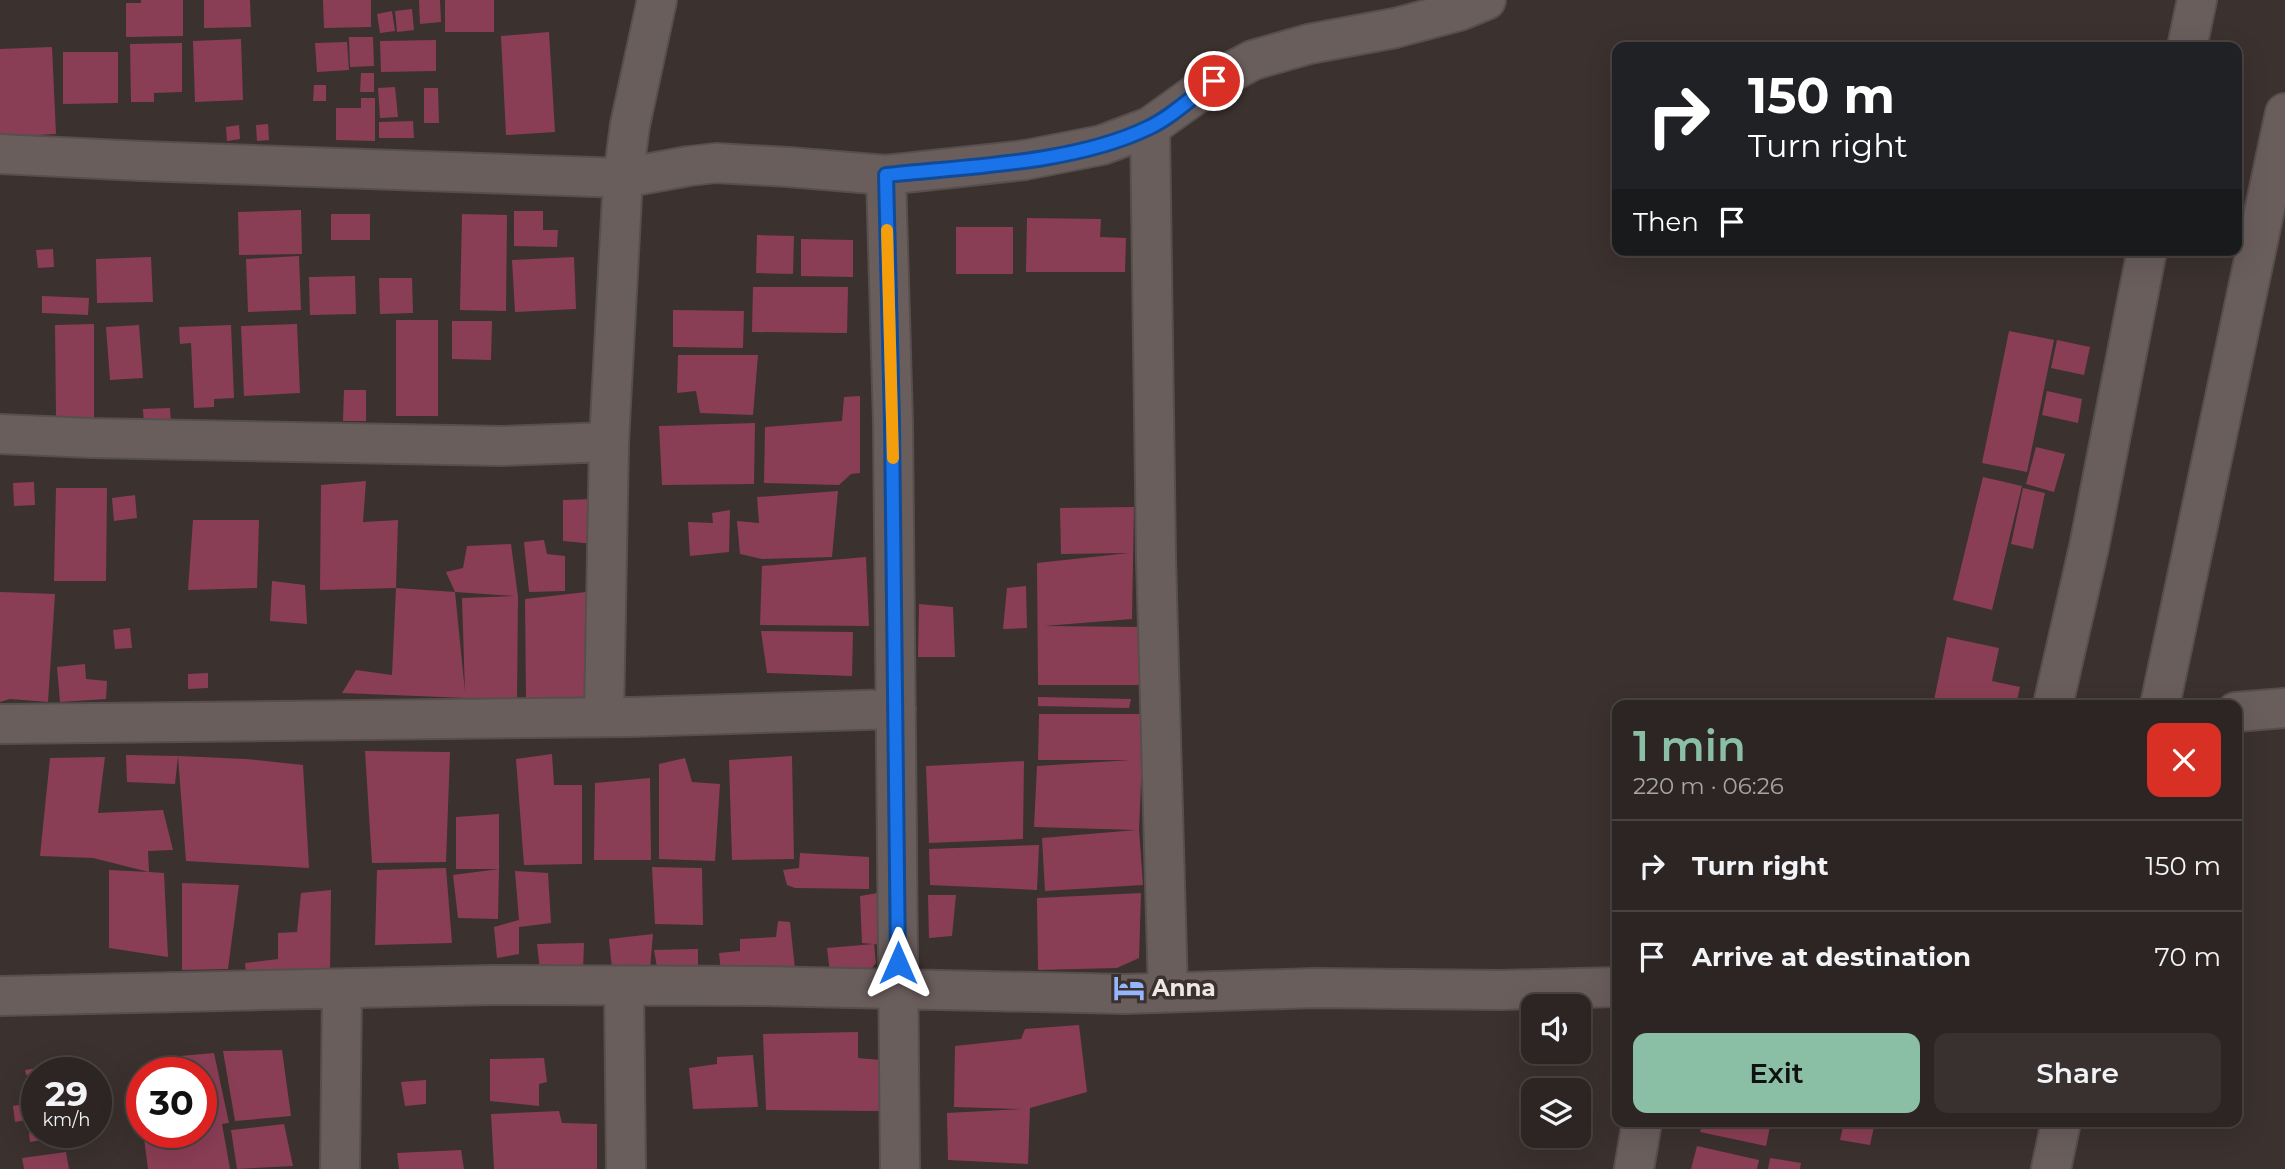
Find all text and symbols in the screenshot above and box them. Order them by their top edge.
pin [1184,51,1244,111]
icon: arrive [1195,62,1233,100]
text: 150 m [1748,66,1895,125]
icon: right [1633,70,1724,161]
text: Turn right [1748,126,1908,165]
icon: arrive [1713,203,1751,241]
text: Then [1633,206,1699,238]
text: 1 min [1633,720,1746,772]
button: close [2147,723,2221,797]
text: 220 m · 06:26 [1633,772,1784,800]
icon: right [1633,847,1671,885]
text: Turn right [1692,850,1828,882]
text: 150 m [2145,850,2221,882]
position arrow [861,926,935,1000]
icon: arrive [1633,938,1671,976]
text: Arrive at destination [1692,941,1971,973]
text: 70 m [2155,941,2221,973]
hotel icon: Anna [1112,971,1146,1005]
place label: Anna [1151,974,1216,1002]
map controls [1521,994,1591,1148]
button: sound [1521,994,1591,1064]
button: Exit [1633,1033,1920,1113]
button: Share [1934,1033,2221,1113]
speed limit sign: 30 [126,1057,217,1148]
text: 29 [45,1072,88,1115]
button: layers [1521,1078,1591,1148]
text: km/h [42,1109,91,1131]

